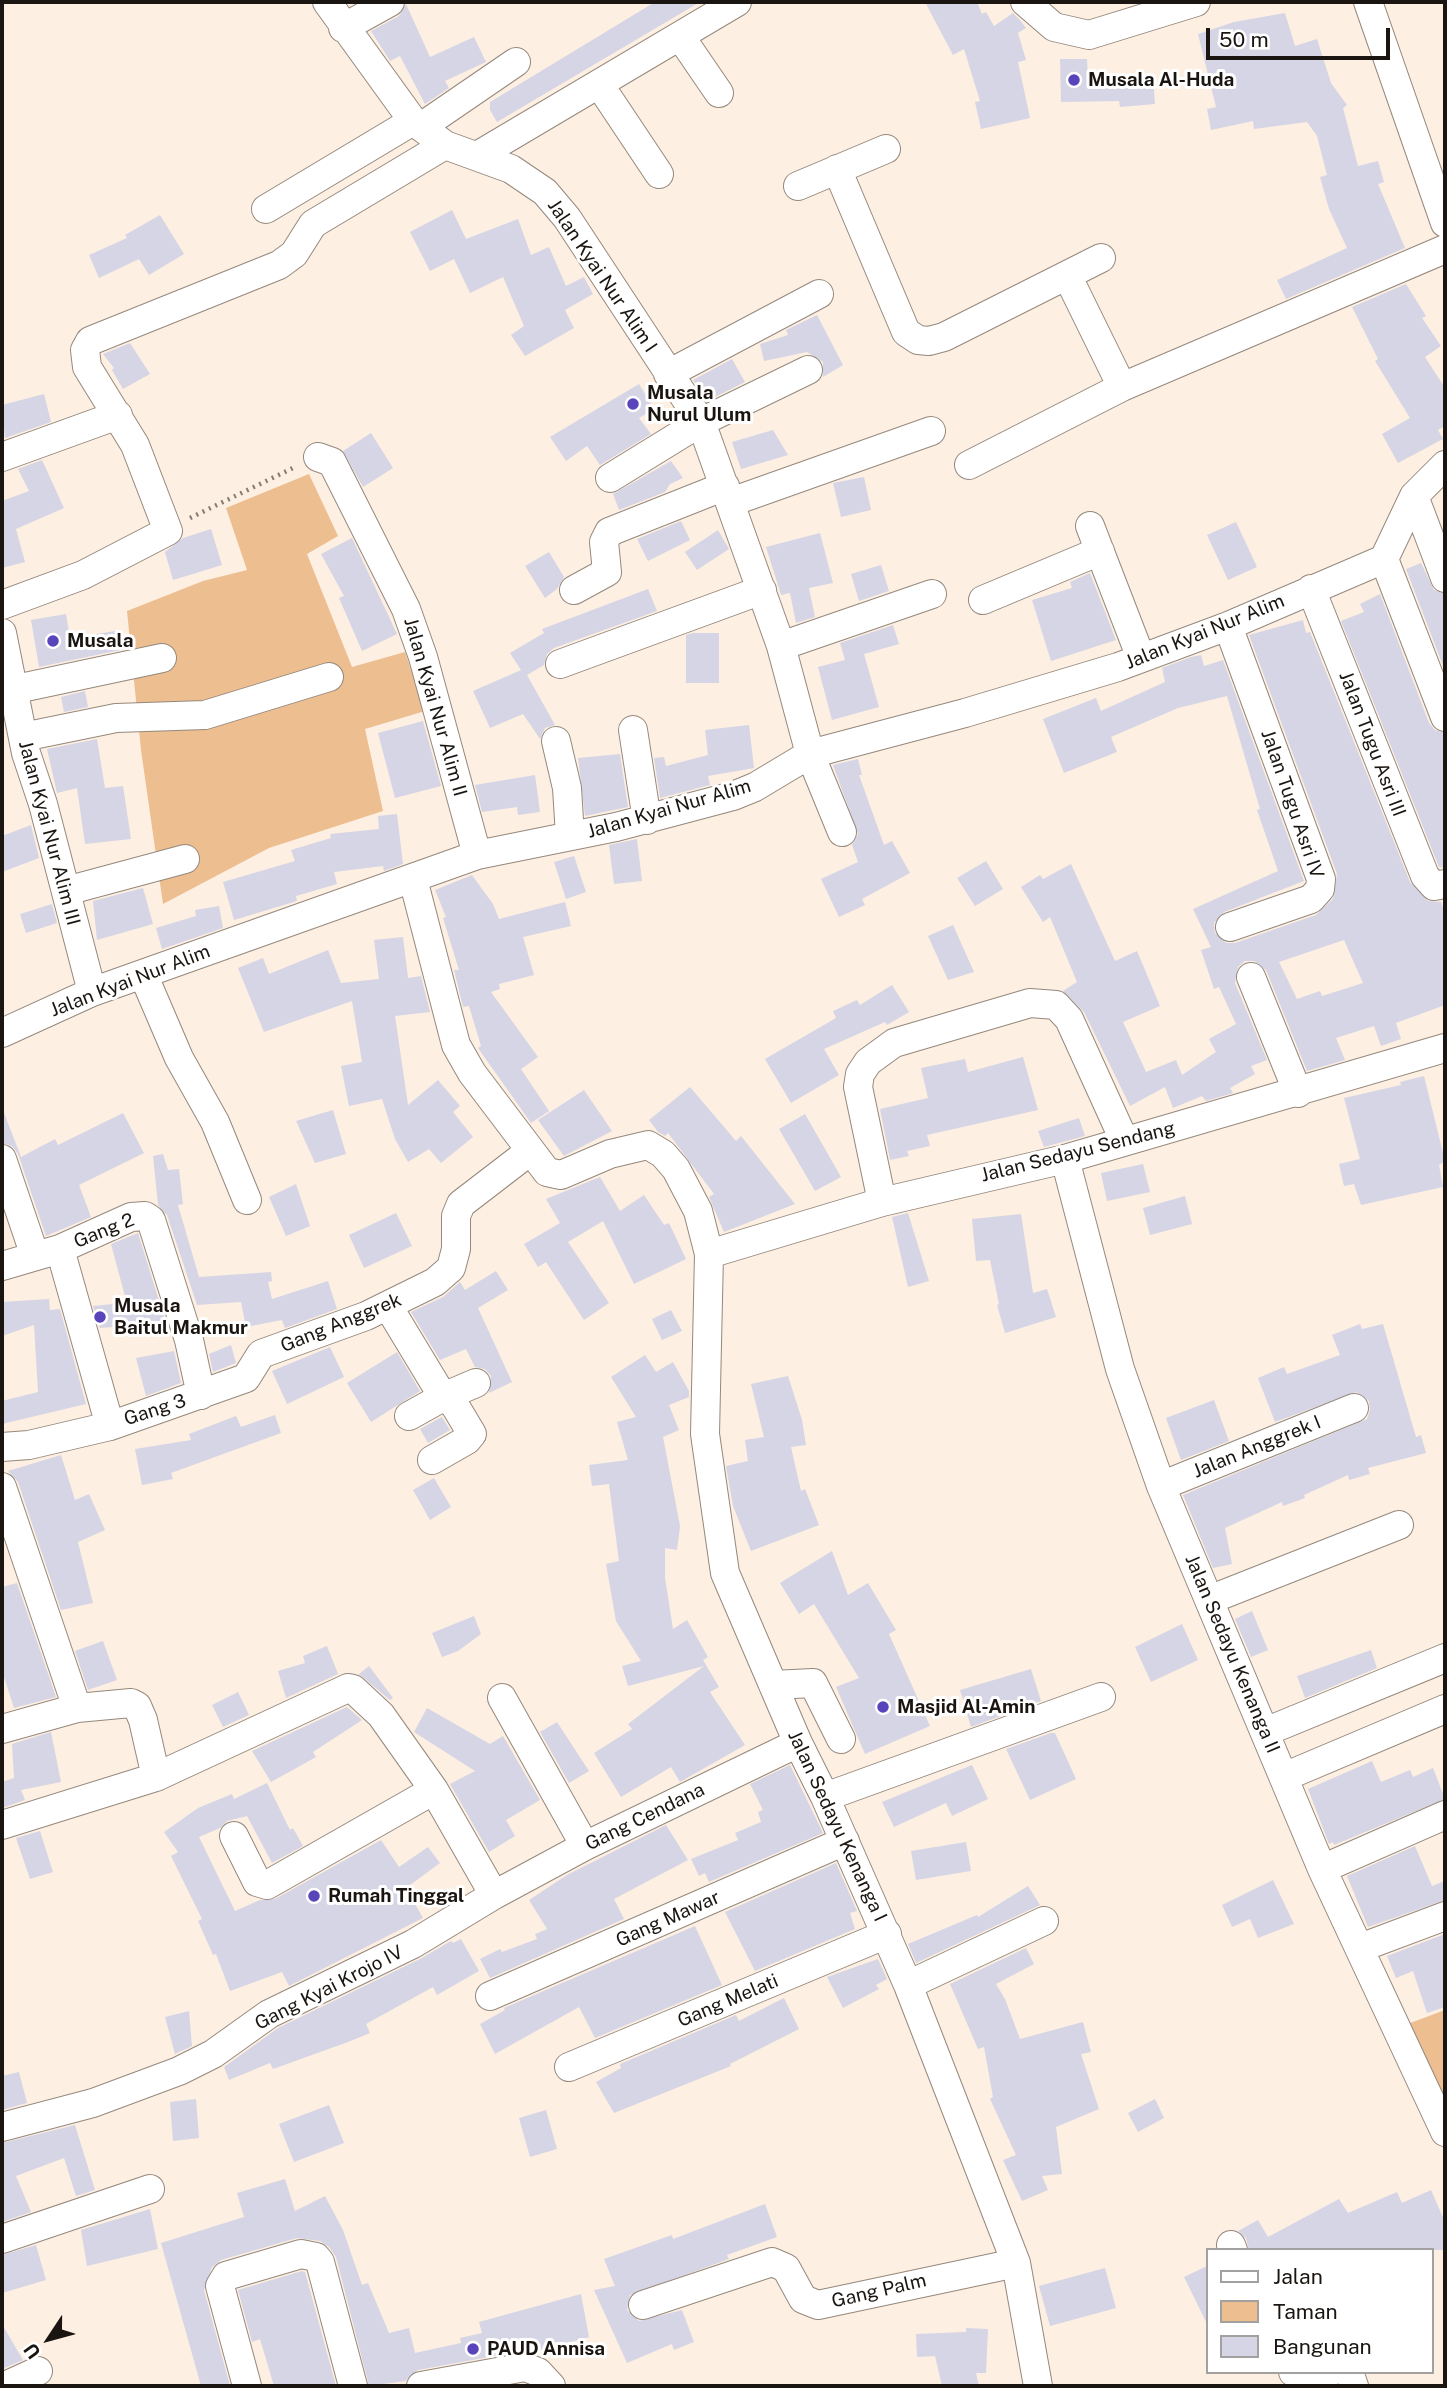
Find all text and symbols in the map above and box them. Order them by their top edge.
scale bar [1209,14,1393,58]
text: 50 m [1219,27,1269,52]
place label: Musala Al-Huda [1088,69,1234,91]
marker: Musala Al-Huda [1066,72,1082,88]
street label: Jalan Kyai Nur Alim I [542,195,662,357]
place label: Musala Nurul Ulum [647,382,751,426]
marker: Musala Nurul Ulum [625,396,641,412]
street label: Jalan Kyai Nur Alim [1122,590,1288,674]
street label: Jalan Kyai Nur Alim II [399,615,471,799]
place label: Musala [67,630,133,652]
marker: Musala [45,633,61,649]
street label: Jalan Tugu Asri III [1334,668,1410,820]
street label: Jalan Tugu Asri IV [1256,727,1328,881]
street label: Jalan Kyai Nur Alim III [13,738,85,928]
street label: Jalan Kyai Nur Alim [584,775,754,843]
street label: Jalan Kyai Nur Alim [47,940,213,1022]
street label: Jalan Sedayu Sendang [978,1117,1178,1187]
street label: Gang 2 [70,1209,138,1253]
street label: Gang Anggrek [277,1288,405,1358]
place label: Musala Baitul Makmur [114,1295,248,1339]
marker: Musala Baitul Makmur [92,1309,108,1325]
street label: Gang 3 [121,1389,189,1431]
street label: Jalan Anggrek I [1190,1411,1324,1483]
street label: Jalan Sedayu Kenanga II [1180,1551,1284,1757]
place label: Masjid Al-Amin [897,1696,1035,1718]
marker: Masjid Al-Amin [875,1699,891,1715]
street label: Jalan Sedayu Kenanga I [783,1727,891,1925]
street label: Gang Cendana [582,1778,708,1856]
place label: Rumah Tinggal [328,1885,464,1907]
street label: Gang Mawar [613,1886,723,1952]
marker: Rumah Tinggal [306,1888,322,1904]
street label: Gang Kyai Krojo IV [251,1941,407,2035]
street label: Gang Melati [674,1970,782,2032]
legend [1206,2248,1433,2374]
text: Jalan [1273,2264,1323,2289]
street label: Gang Palm [829,2269,929,2313]
text: Taman [1273,2299,1338,2324]
north arrow [14,2304,84,2374]
text: Bangunan [1273,2334,1372,2359]
place label: PAUD Annisa [487,2338,605,2360]
text: U [19,2339,45,2363]
marker: PAUD Annisa [465,2341,481,2357]

